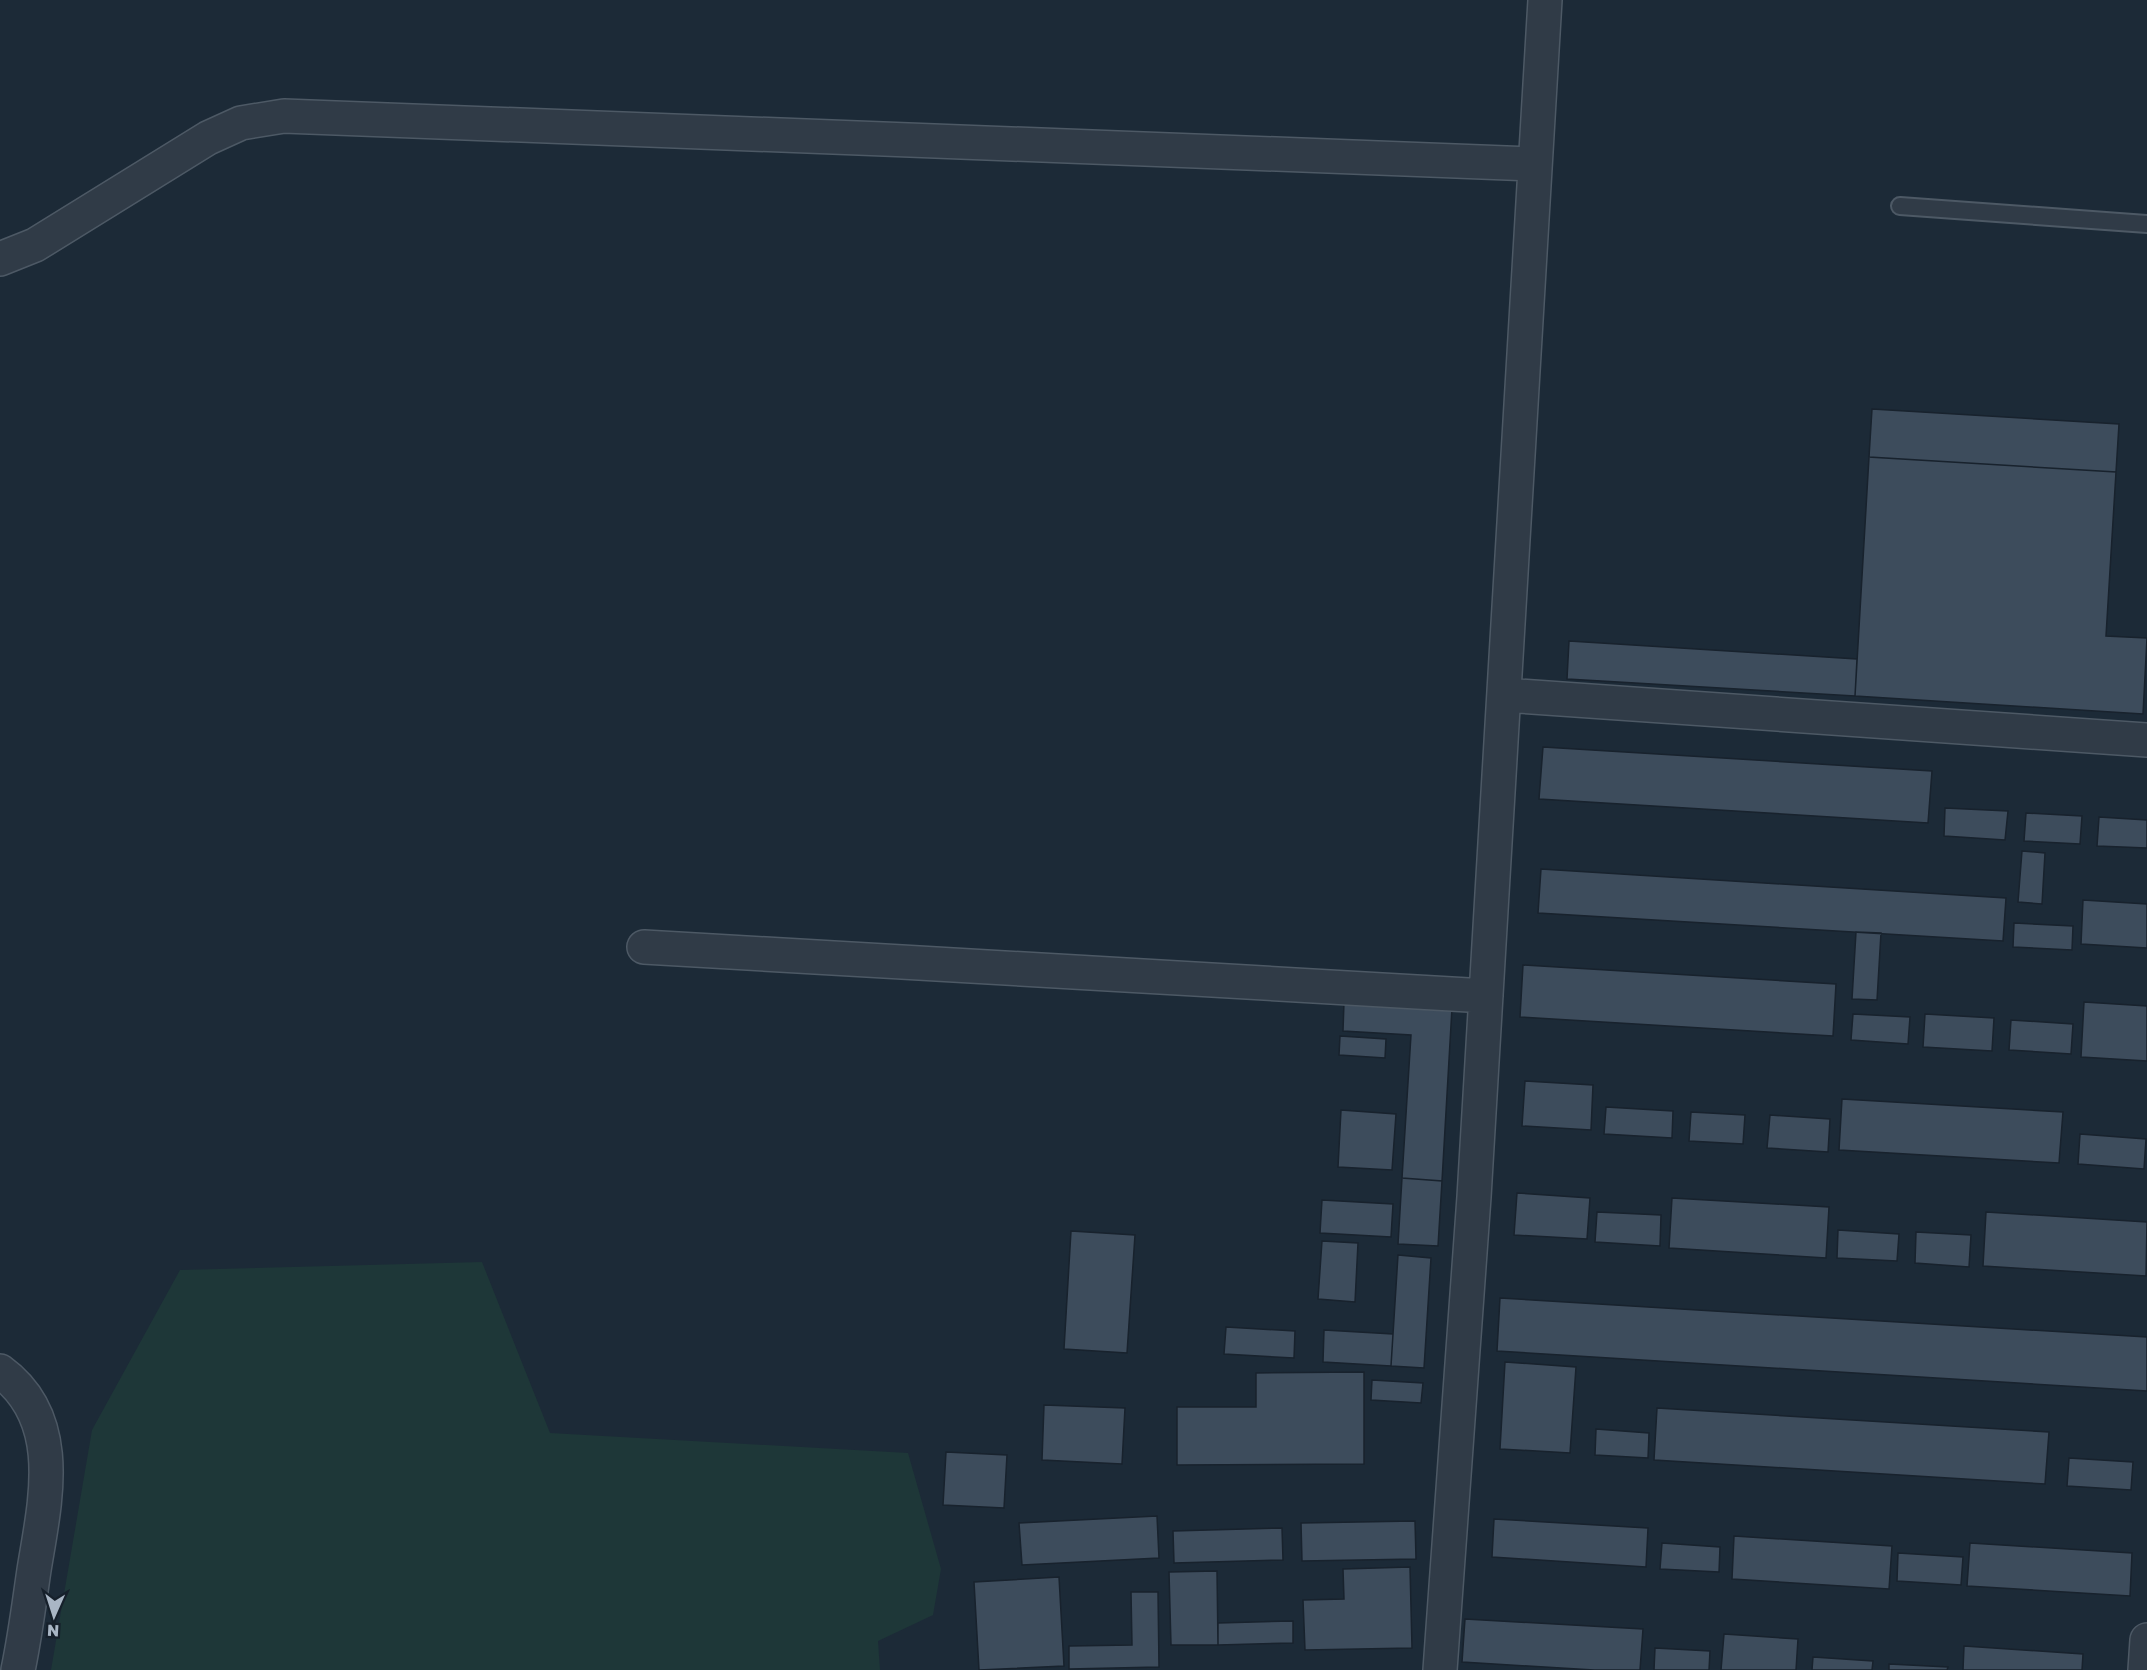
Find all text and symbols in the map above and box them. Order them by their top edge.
north arrow [24,1586,84,1646]
text: N [47,1621,60,1641]

